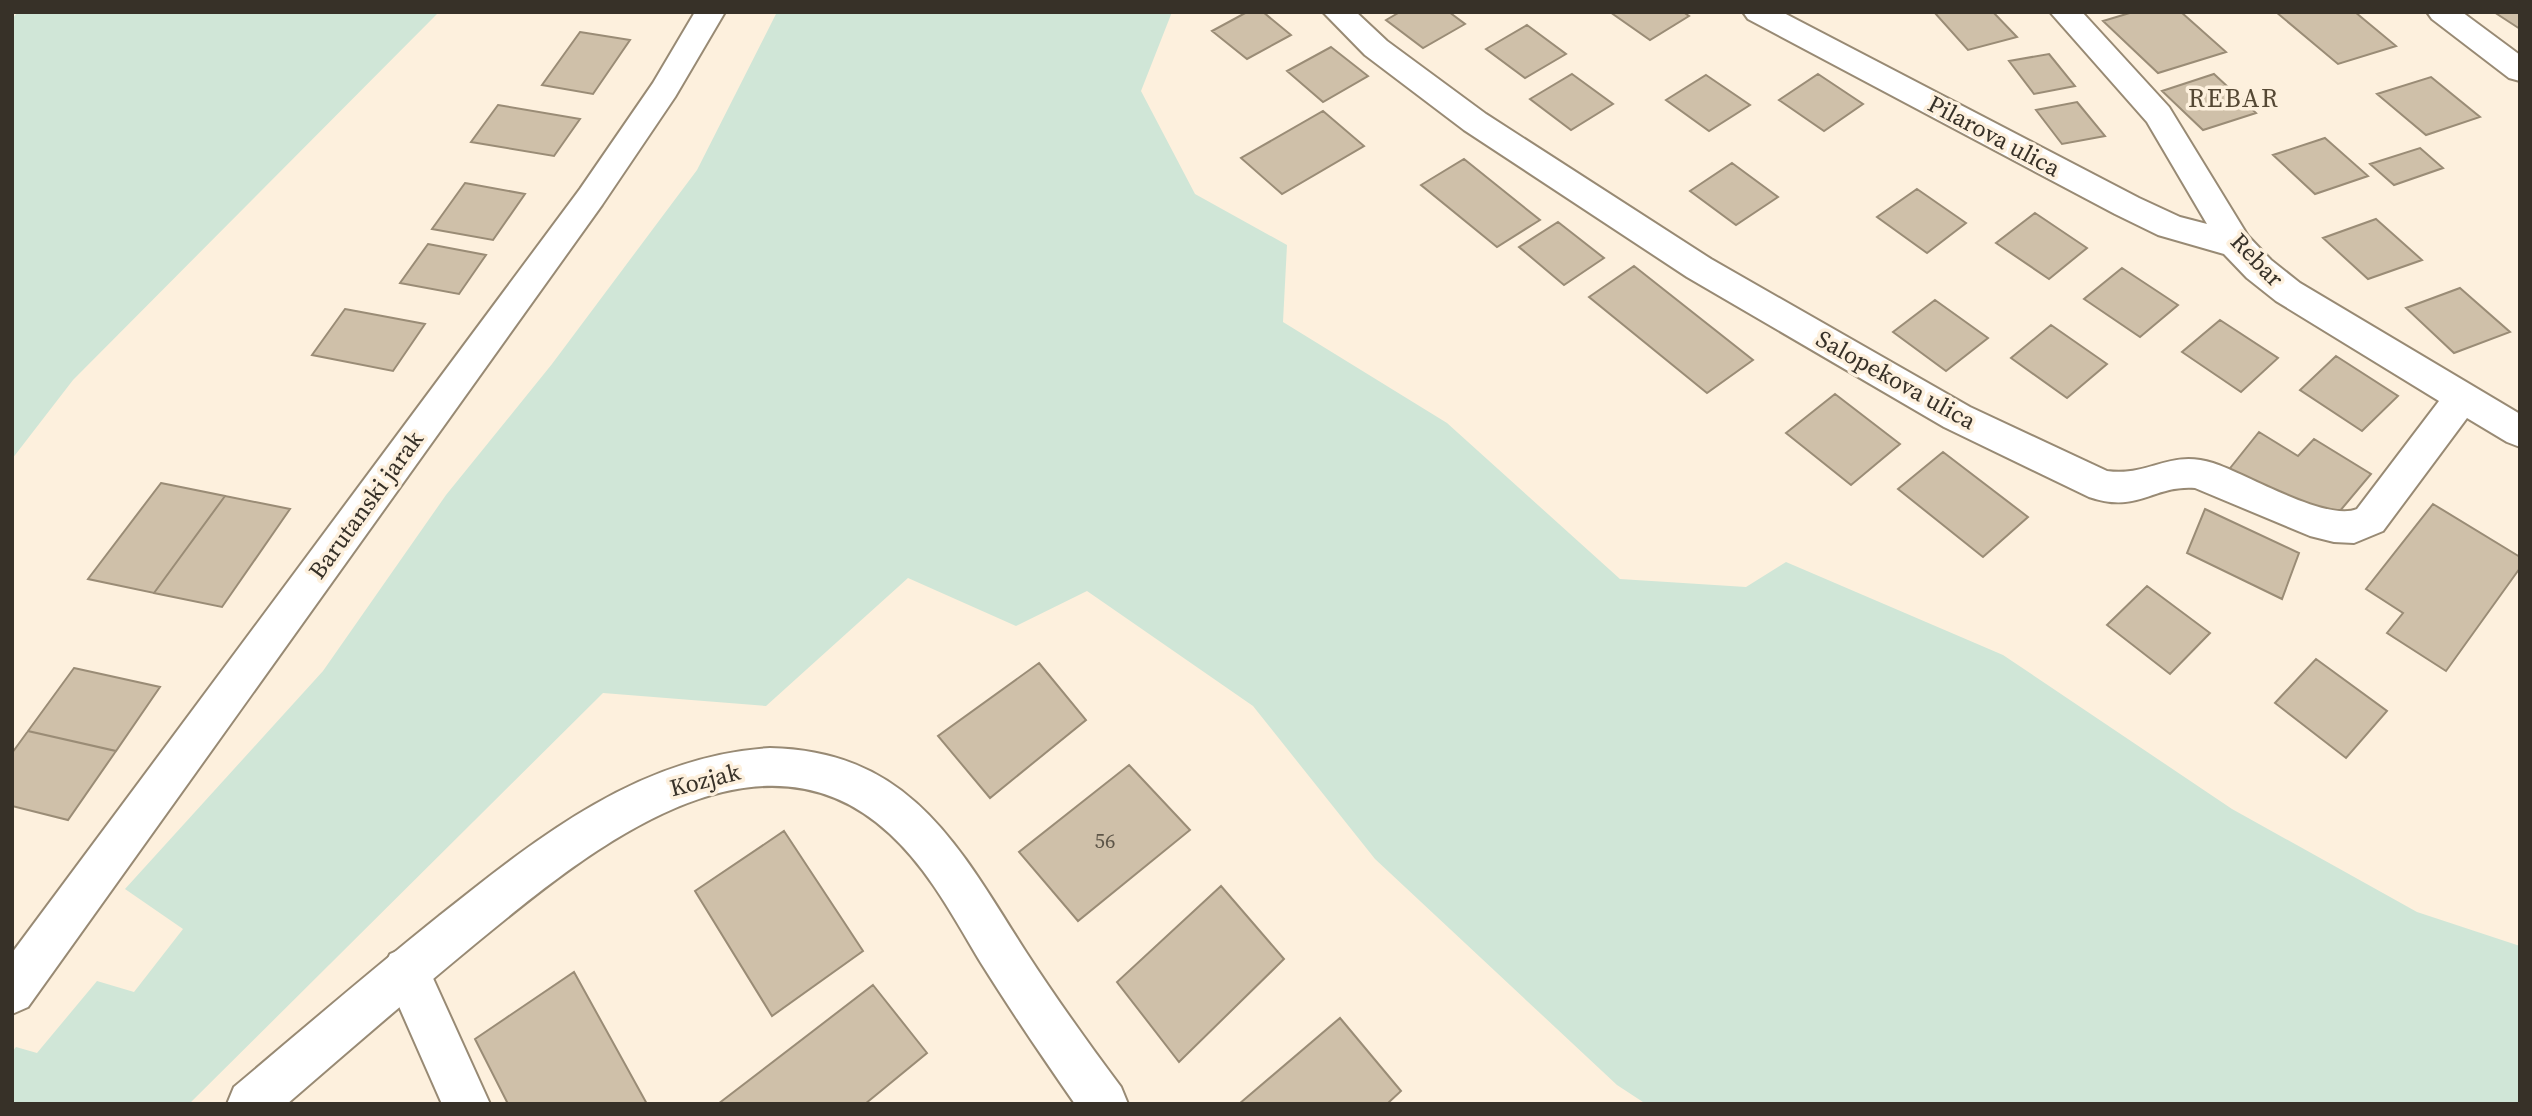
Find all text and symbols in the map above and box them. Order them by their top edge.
district label: REBAR [2188,80,2280,116]
street label: Pilarova ulica [1922,87,2067,185]
street label: Rebar [2223,225,2291,294]
street label: Salopekova ulica [1810,322,1983,438]
street label: Barutanski jarak [301,423,431,586]
street label: Kozjak [666,755,744,804]
house number: 56 [1095,826,1116,855]

